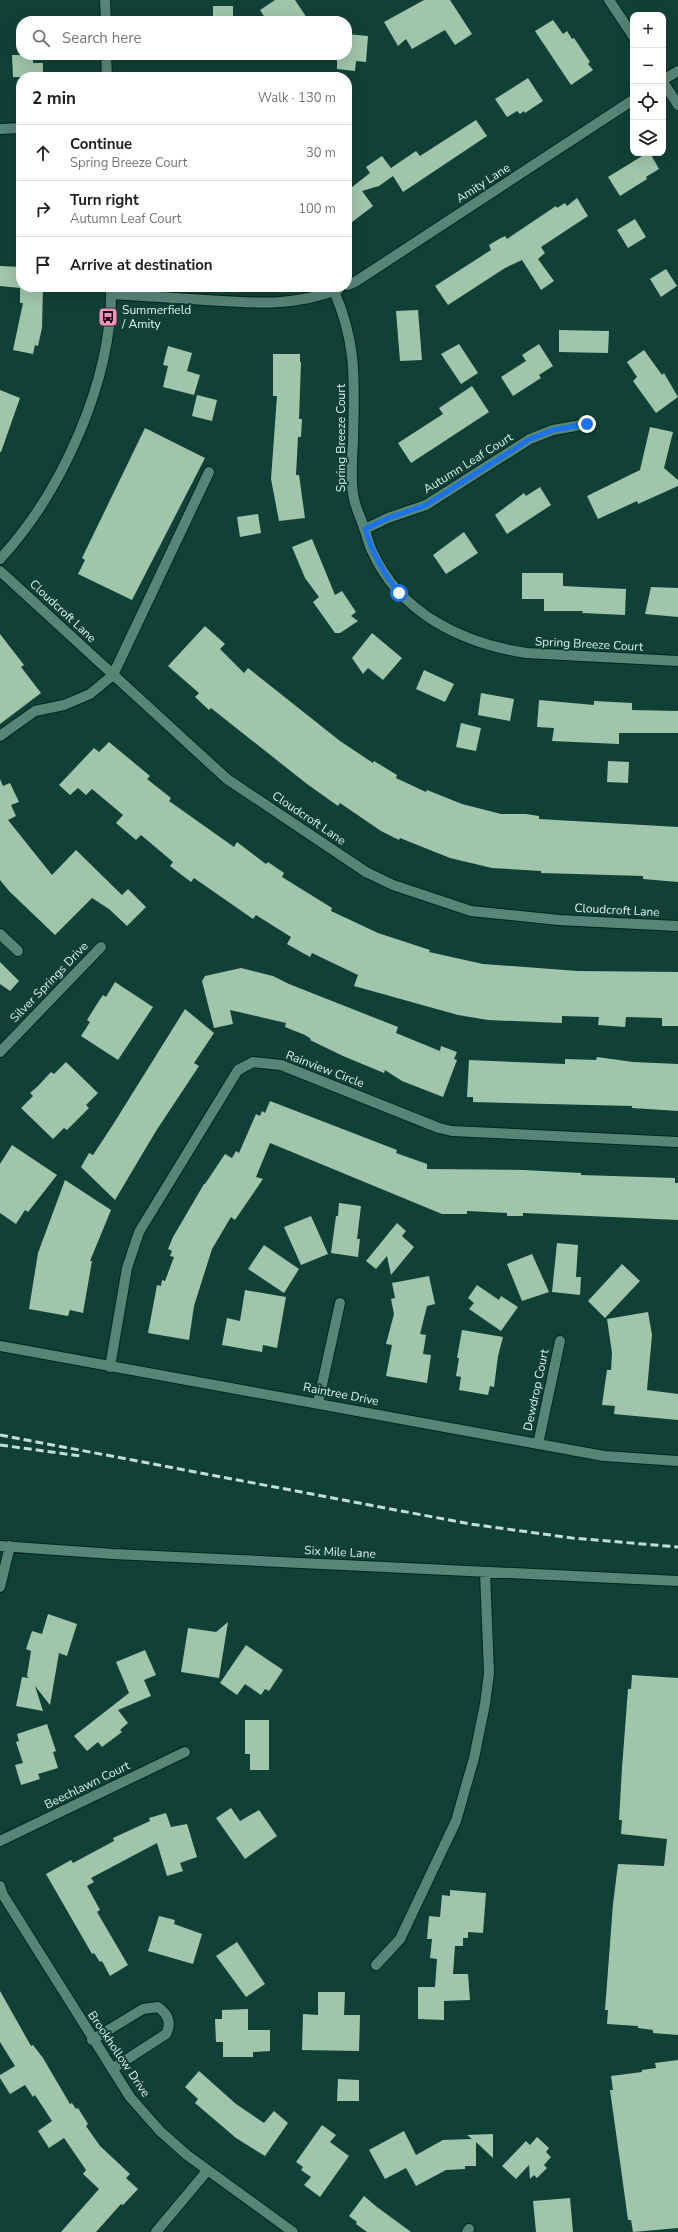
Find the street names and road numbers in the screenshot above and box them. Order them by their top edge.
street label: Amity Lane [453,160,513,206]
street label: Spring Breeze Court [333,383,349,492]
street label: Autumn Leaf Court [420,429,516,497]
street label: Cloudcroft Lane [26,576,100,646]
street label: Spring Breeze Court [535,633,644,655]
street label: Cloudcroft Lane [269,787,349,849]
street label: Cloudcroft Lane [574,900,660,920]
street label: Silver Springs Drive [6,938,92,1026]
street label: Rainview Circle [283,1047,367,1091]
street label: Dewdrop Court [520,1347,553,1432]
street label: Raintree Drive [302,1379,380,1409]
street label: Six Mile Lane [304,1542,376,1562]
street label: Beechlawn Court [42,1757,133,1813]
street label: Brookhollow Drive [84,2008,154,2100]

